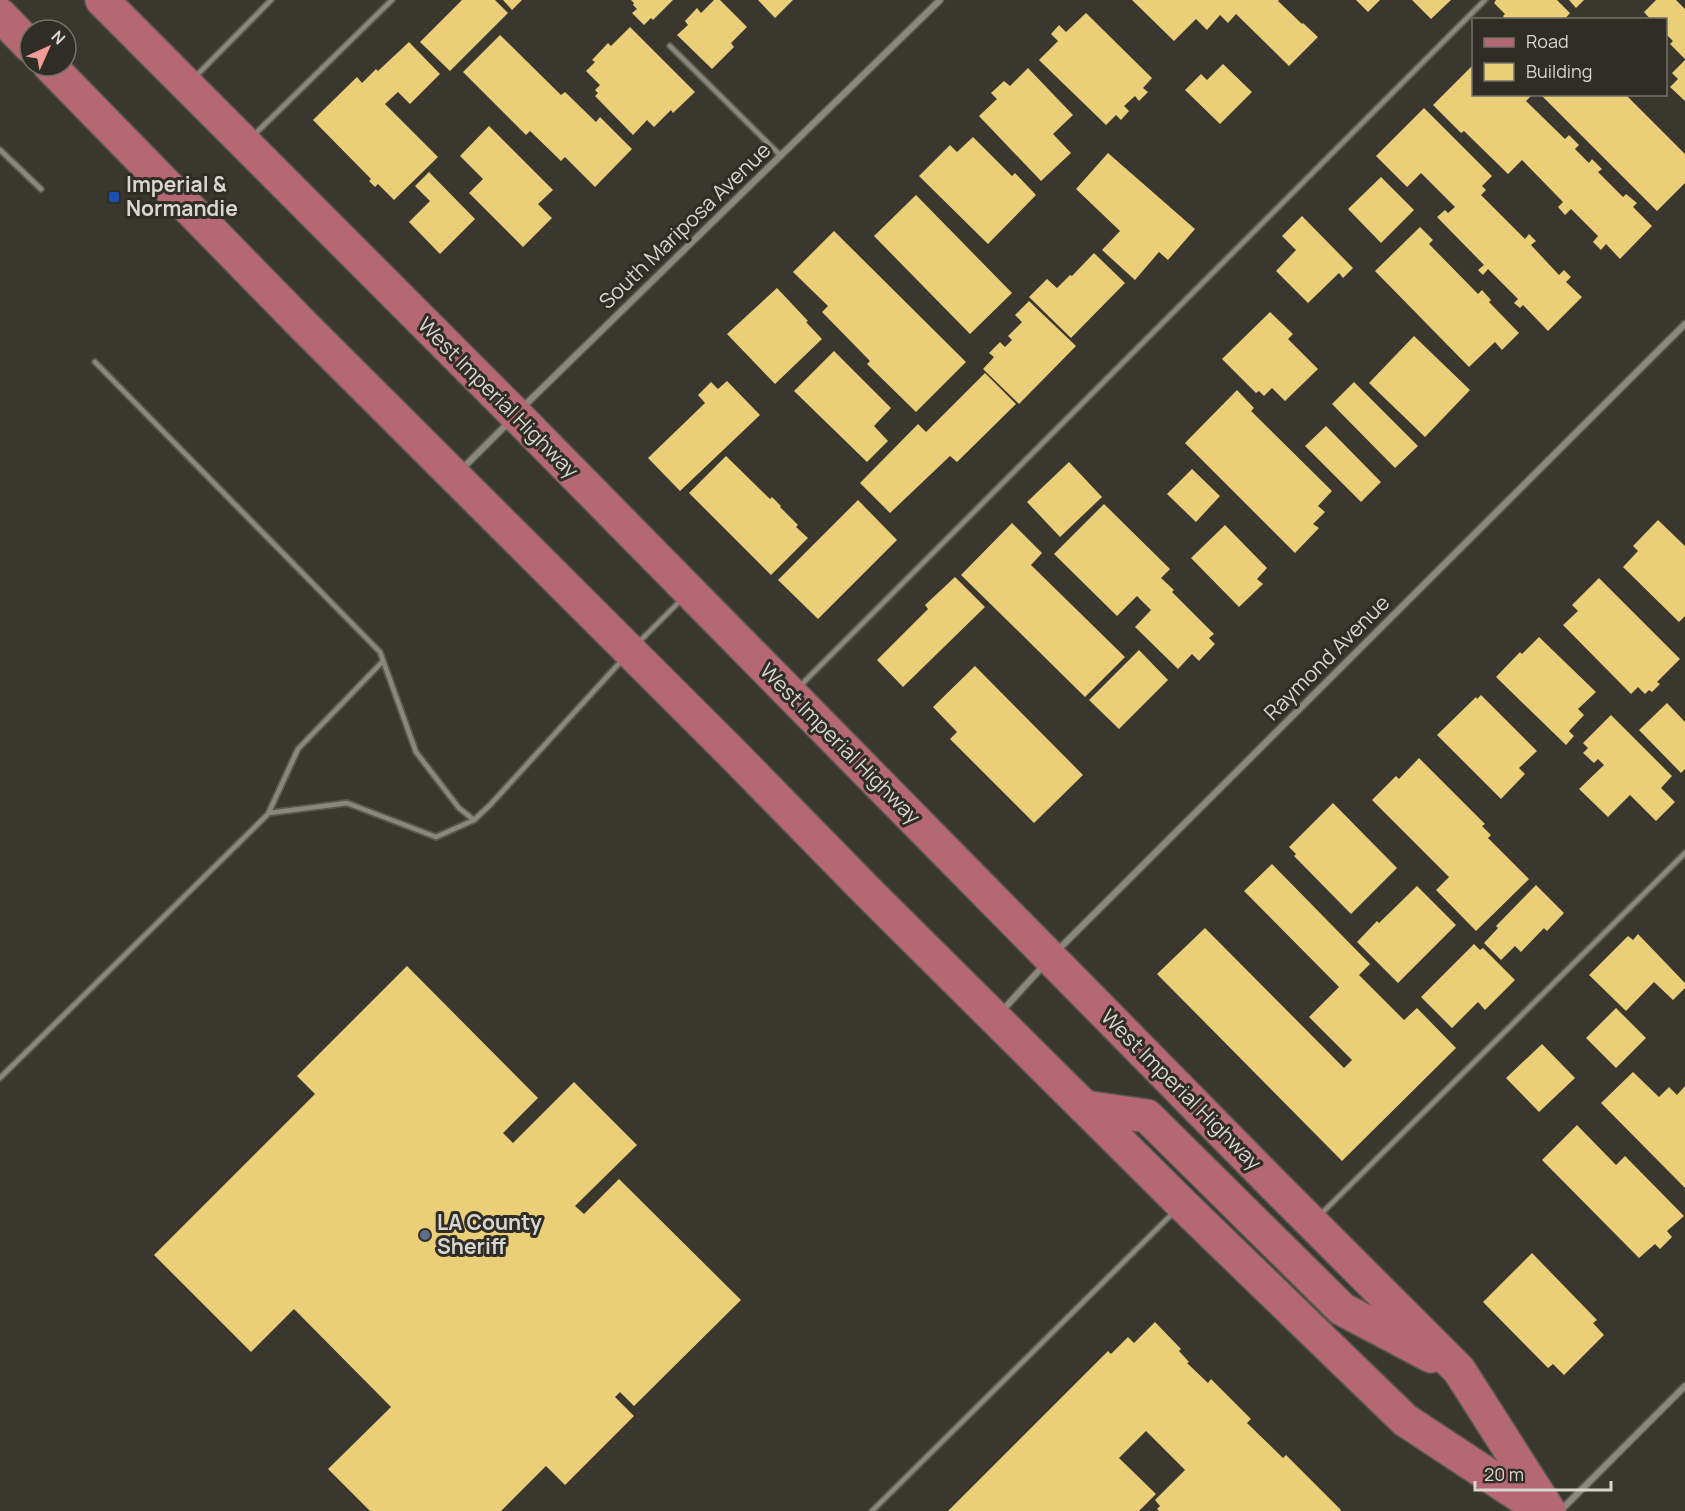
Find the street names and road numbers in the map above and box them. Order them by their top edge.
street label: South Mariposa Avenue [592,136,776,315]
street label: West Imperial Highway [412,311,585,484]
street label: Raymond Avenue [1258,589,1395,726]
street label: West Imperial Highway [754,657,927,830]
street label: West Imperial Highway [1095,1003,1268,1176]

